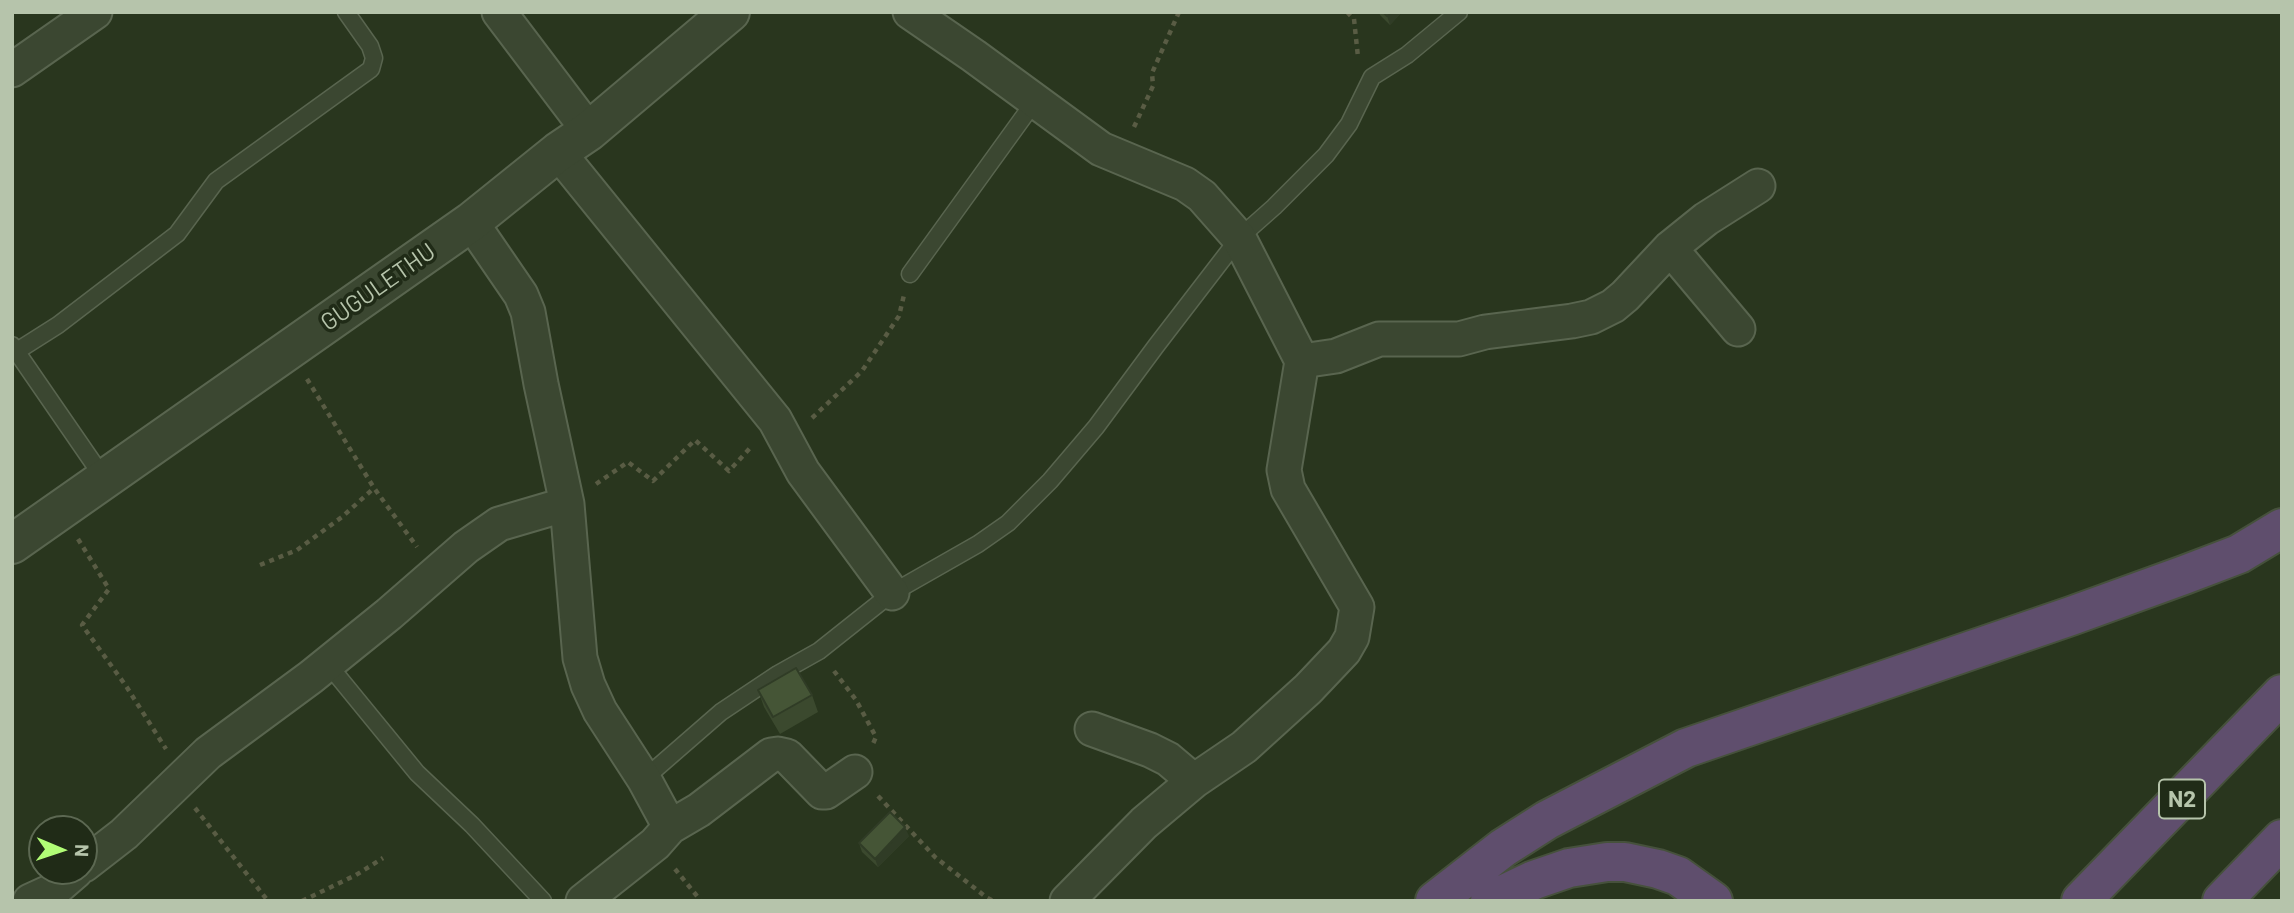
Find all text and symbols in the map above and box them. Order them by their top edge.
street label: GUGULETHU [315,237,441,337]
road number: N2 [2159,779,2205,818]
north arrow [28,815,98,885]
text: N [71,844,94,857]

